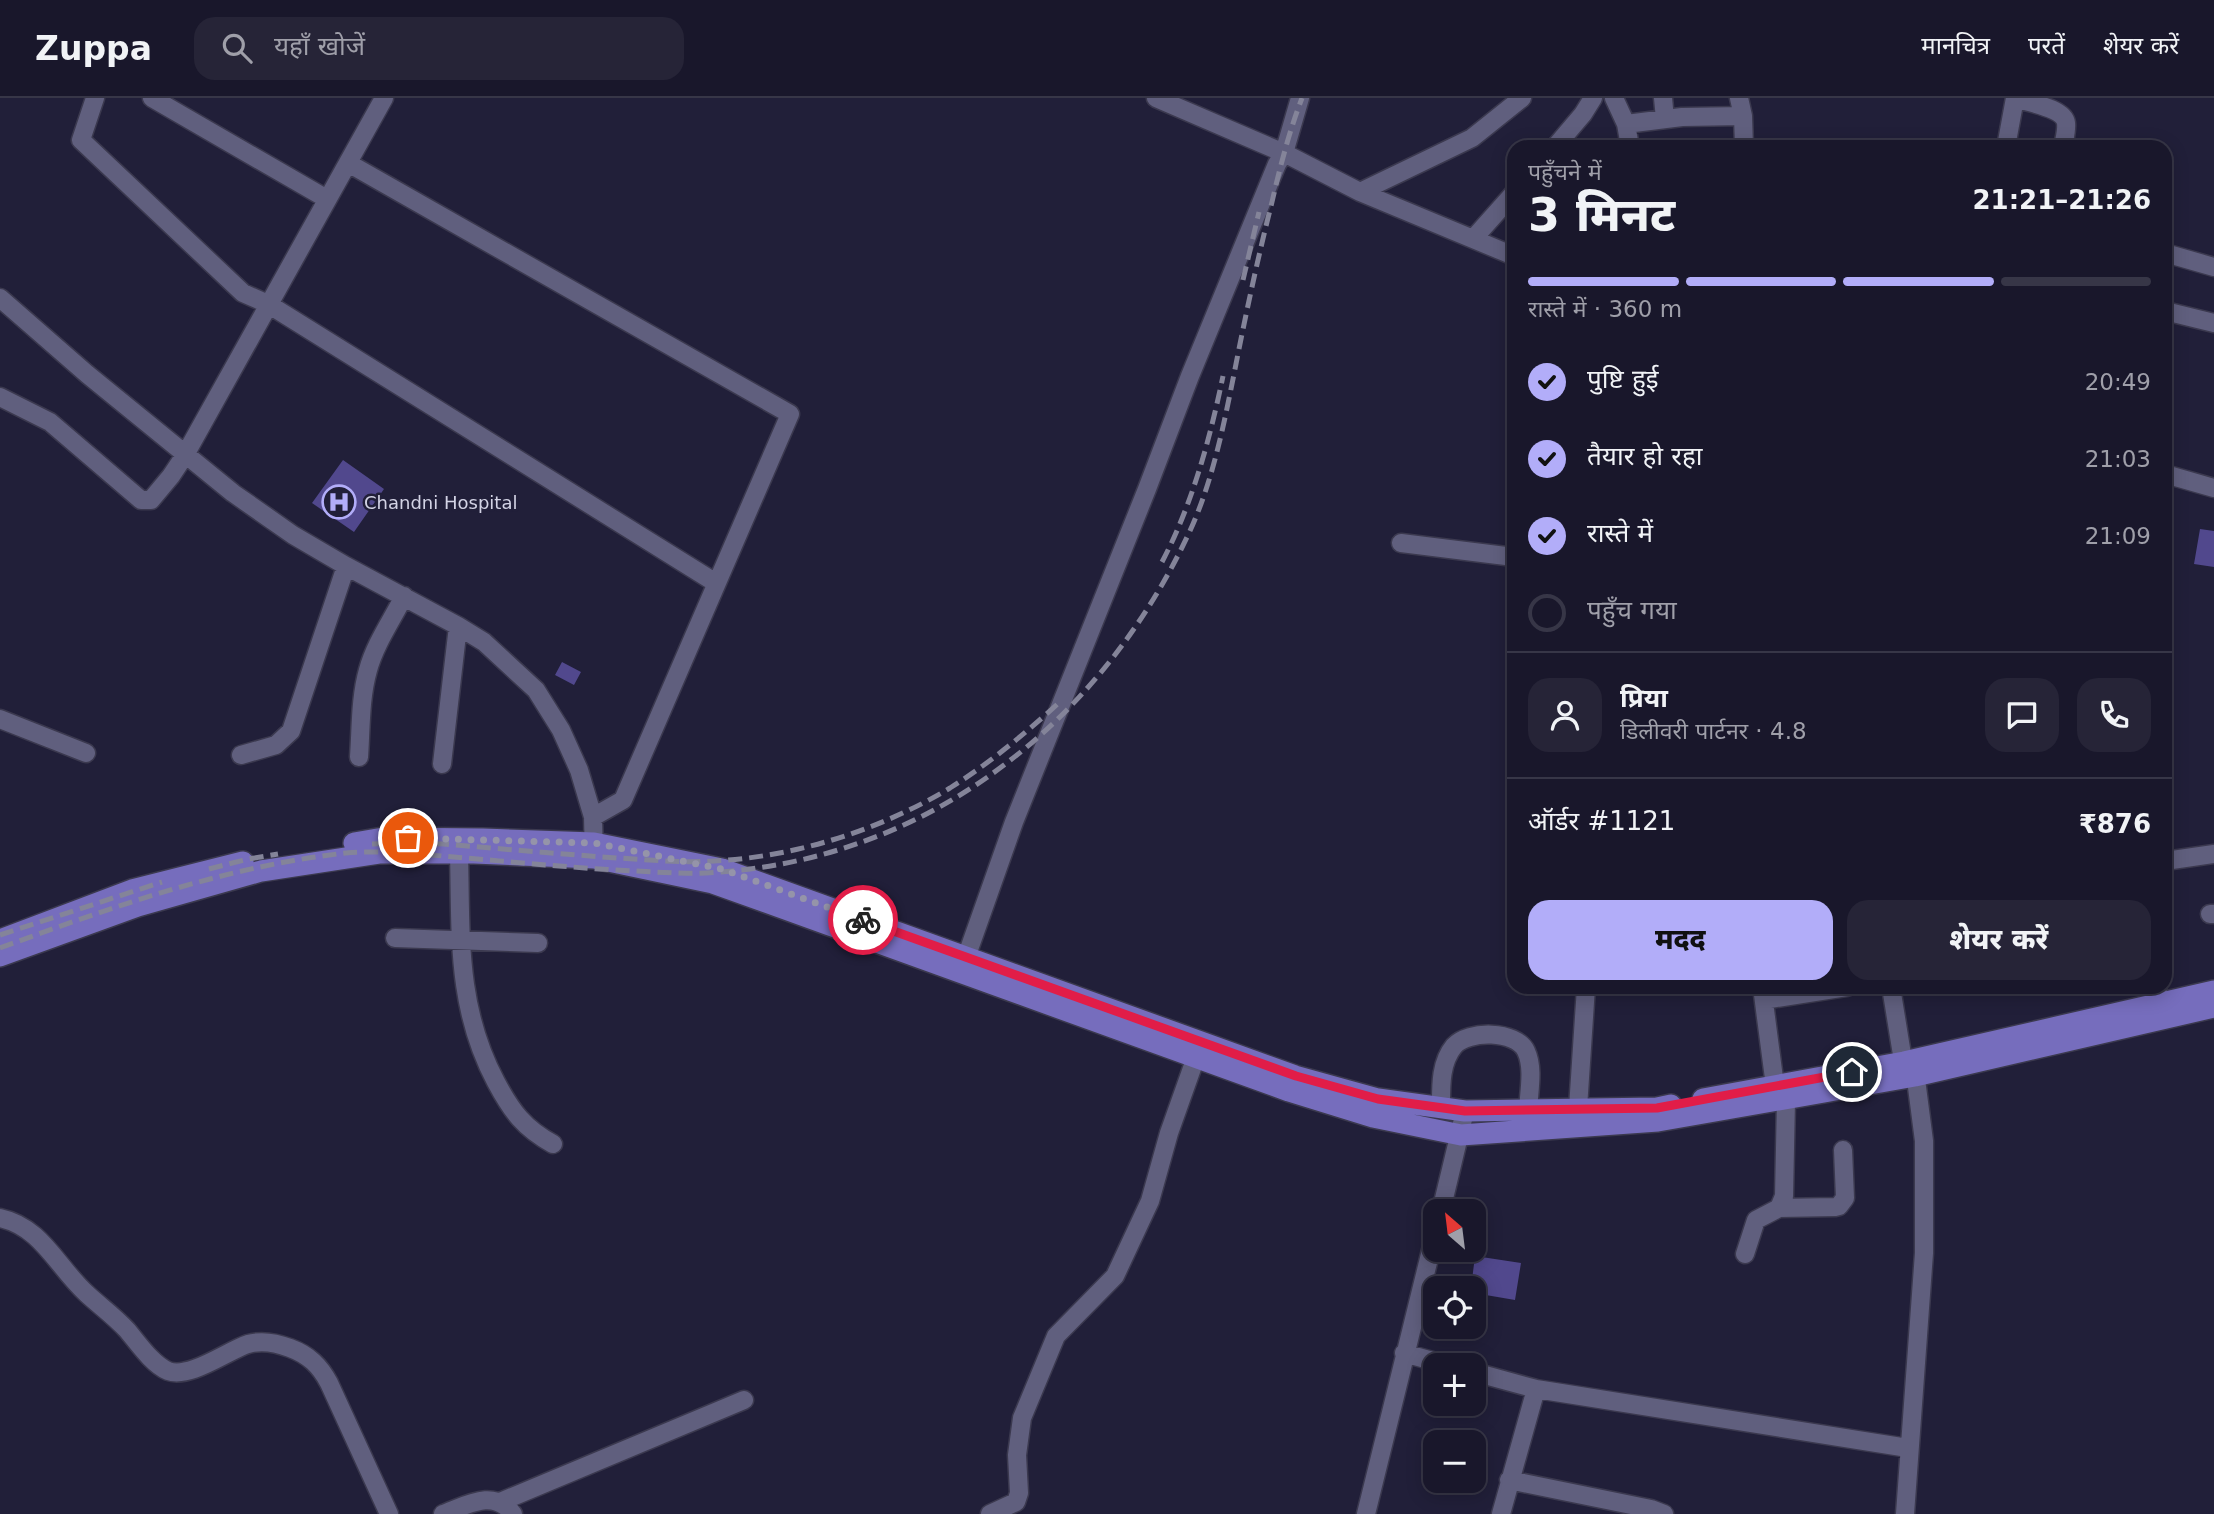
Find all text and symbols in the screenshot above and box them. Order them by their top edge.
search box [194,17,684,80]
text: Zuppa [35,29,152,68]
icon: search [218,29,256,67]
text: यहाँ खोजें [274,31,365,61]
text: मानचित्र [1921,32,1990,60]
text: परतें [2028,32,2065,60]
text: शेयर करें [2103,32,2179,60]
text: पहुँचने में [1528,159,1602,185]
text: 21:21–21:26 [1972,185,2151,215]
text: 3 मिनट [1528,188,1675,242]
text: रास्ते में · 360 m [1528,296,1682,322]
icon: check [1528,363,1566,401]
text: पुष्टि हुई [1587,364,1659,394]
text: 20:49 [2085,369,2151,395]
icon: check [1528,440,1566,478]
text: तैयार हो रहा [1587,441,1703,471]
text: 21:03 [2085,446,2151,472]
hospital icon: Chandni Hospital [320,483,358,521]
place label: Chandni Hospital [364,492,517,513]
icon: check [1528,517,1566,555]
text: रास्ते में [1587,518,1653,548]
text: 21:09 [2085,523,2151,549]
text: पहुँच गया [1587,595,1677,625]
button: person [1528,678,1602,752]
button: chat [1985,678,2059,752]
button: phone [2077,678,2151,752]
text: प्रिया [1620,683,1668,713]
text: डिलीवरी पार्टनर · 4.8 [1620,718,1807,744]
text: ऑर्डर #1121 [1528,806,1675,836]
pin [378,808,438,868]
text: ₹876 [2079,809,2151,839]
icon: bag [389,819,427,857]
courier [828,885,898,955]
button: मदद [1528,900,1833,980]
button: शेयर करें [1847,900,2151,980]
icon: bike [844,901,882,939]
pin [1822,1042,1882,1102]
icon: home [1833,1053,1871,1091]
north arrow [1423,1199,1486,1262]
map controls [1423,1199,1486,1493]
button: locate [1423,1276,1486,1339]
button: + [1423,1353,1486,1416]
button: − [1423,1430,1486,1493]

